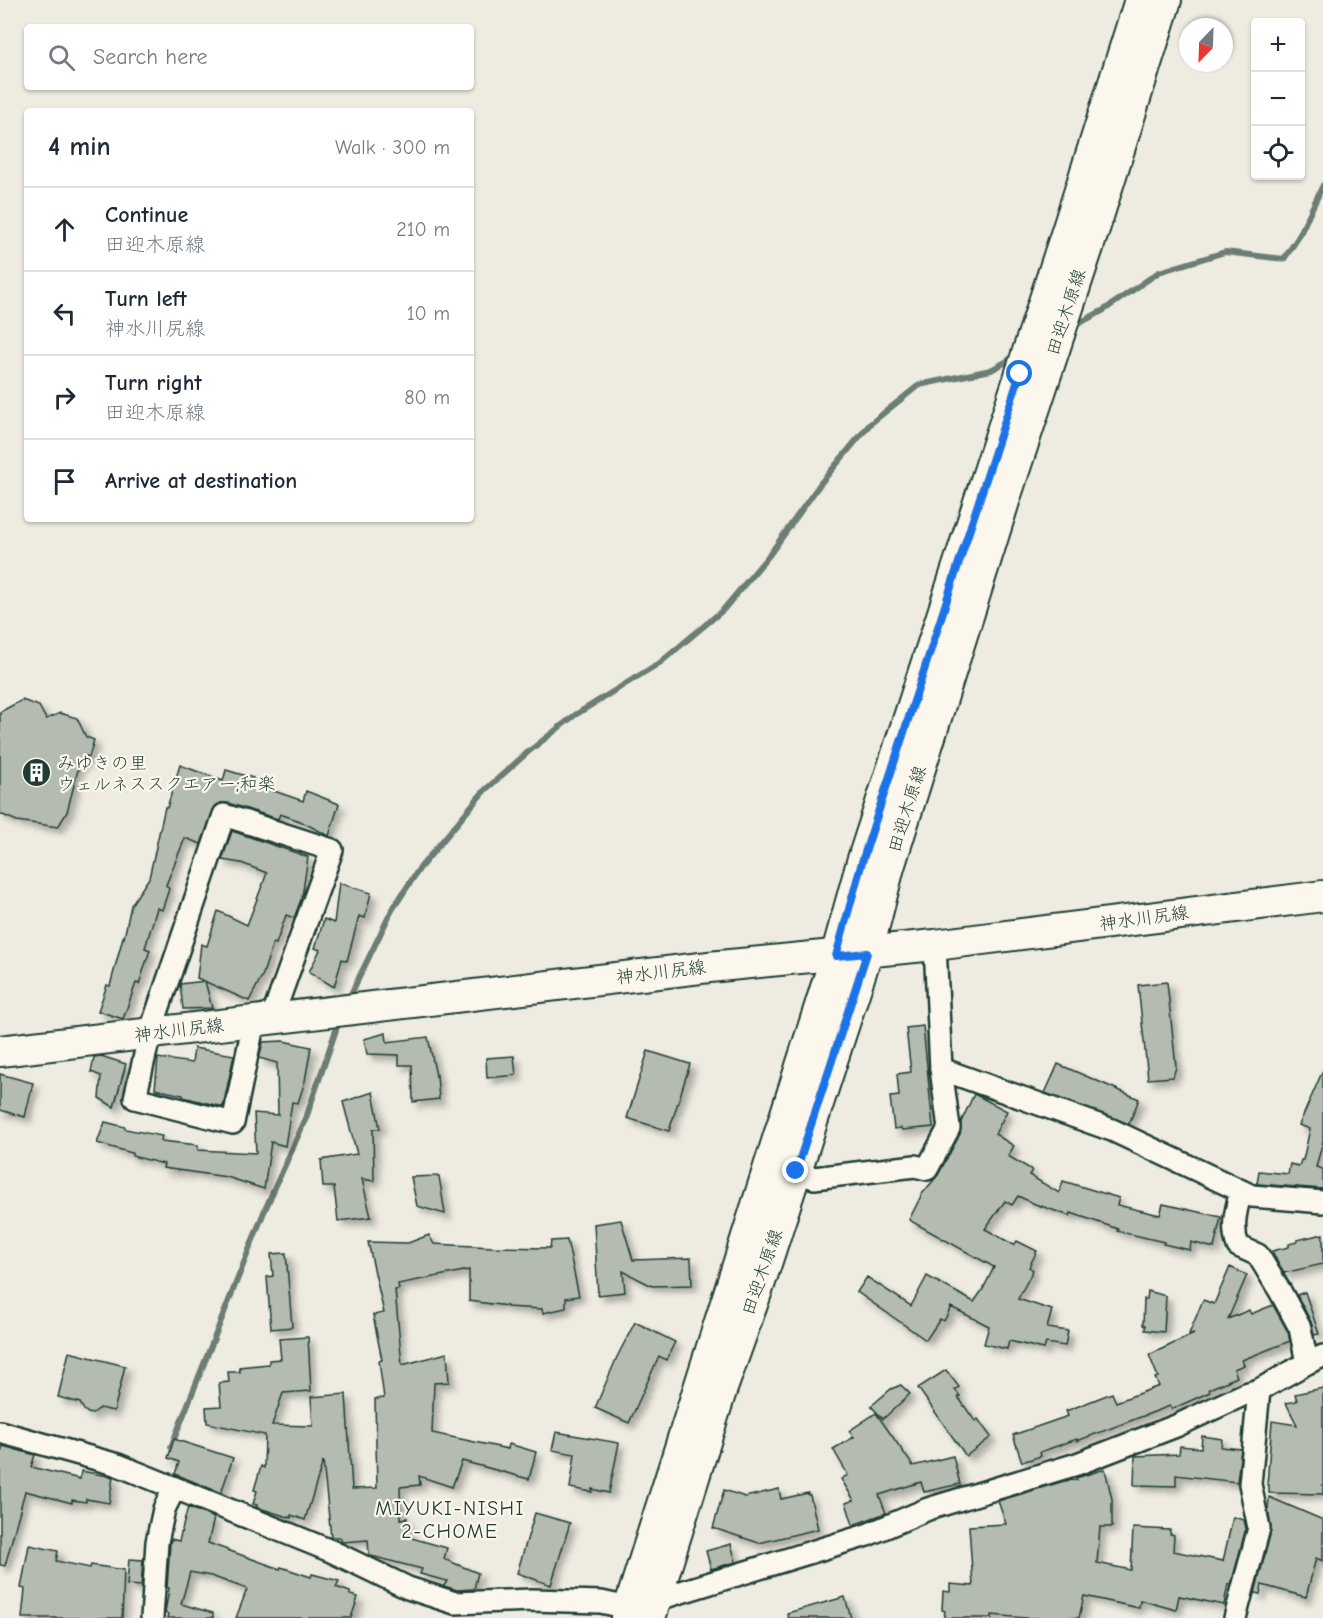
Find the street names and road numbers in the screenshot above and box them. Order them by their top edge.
street label: 田迎木原線 [1043,266,1090,358]
street label: 田迎木原線 [884,763,931,855]
street label: 神水川尻線 [1098,902,1190,935]
street label: 神水川尻線 [615,957,707,988]
street label: 神水川尻線 [133,1015,225,1046]
street label: 田迎木原線 [738,1226,787,1318]

